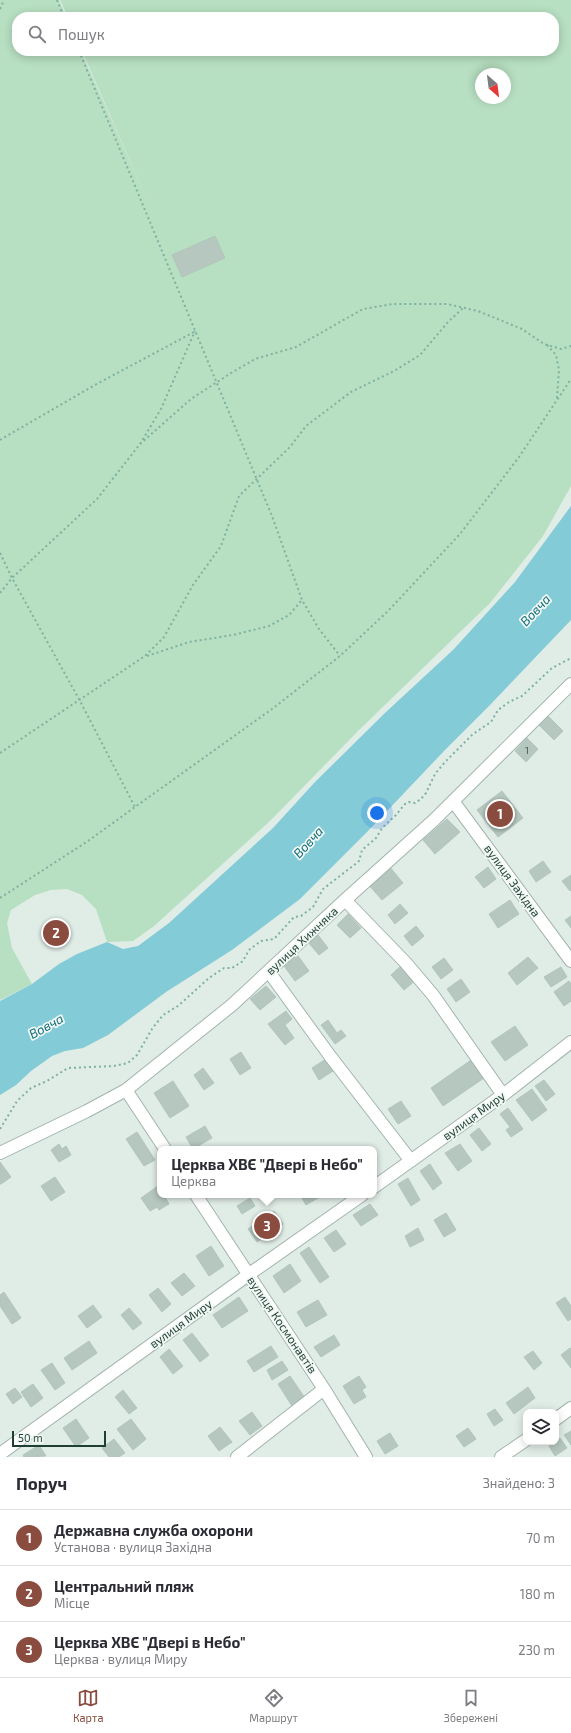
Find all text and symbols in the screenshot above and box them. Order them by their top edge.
search box [12,12,559,56]
icon: search [26,23,48,45]
text: Пошук [58,25,105,43]
north arrow [475,68,511,104]
water label: Вовча [517,591,553,629]
house number: 1 [525,744,529,756]
pin: 1 [487,799,513,829]
your location [367,803,387,823]
water label: Вовча [290,823,326,861]
street label: вулиця Західна [481,842,544,920]
street label: вулиця Хижняка [263,903,341,978]
pin: 2 [43,918,69,948]
water label: Вовча [26,1010,66,1042]
street label: вулиця Миру [440,1088,508,1143]
popup [157,1146,377,1198]
text: Церква ХВЄ "Двері в Небо" [171,1155,363,1173]
text: Церква [171,1173,216,1189]
pin: 3 [254,1211,280,1241]
street label: вулиця Космонавтів [244,1273,321,1376]
street label: вулиця Миру [147,1296,215,1351]
map controls [523,1409,559,1445]
button: layers [523,1409,559,1445]
scale bar [12,1429,106,1448]
text: 50 m [18,1431,43,1444]
text: Поруч [16,1473,67,1493]
text: Знайдено: 3 [483,1475,555,1491]
text: Державна служба охорони [54,1521,253,1539]
text: 1 [26,1530,32,1546]
text: 70 m [526,1530,555,1546]
text: Установа · вулиця Західна [54,1539,212,1555]
text: Центральний пляж [54,1577,194,1595]
text: 2 [25,1586,33,1602]
text: 180 m [520,1586,555,1602]
text: Місце [54,1595,90,1611]
text: Церква ХВЄ "Двері в Небо" [54,1633,246,1651]
text: 3 [25,1642,33,1658]
text: 230 m [518,1642,555,1658]
text: Церква · вулиця Миру [54,1651,187,1667]
tab: Карта [73,1687,103,1724]
tab: Маршрут [249,1687,298,1724]
tab: Збережені [444,1687,498,1724]

